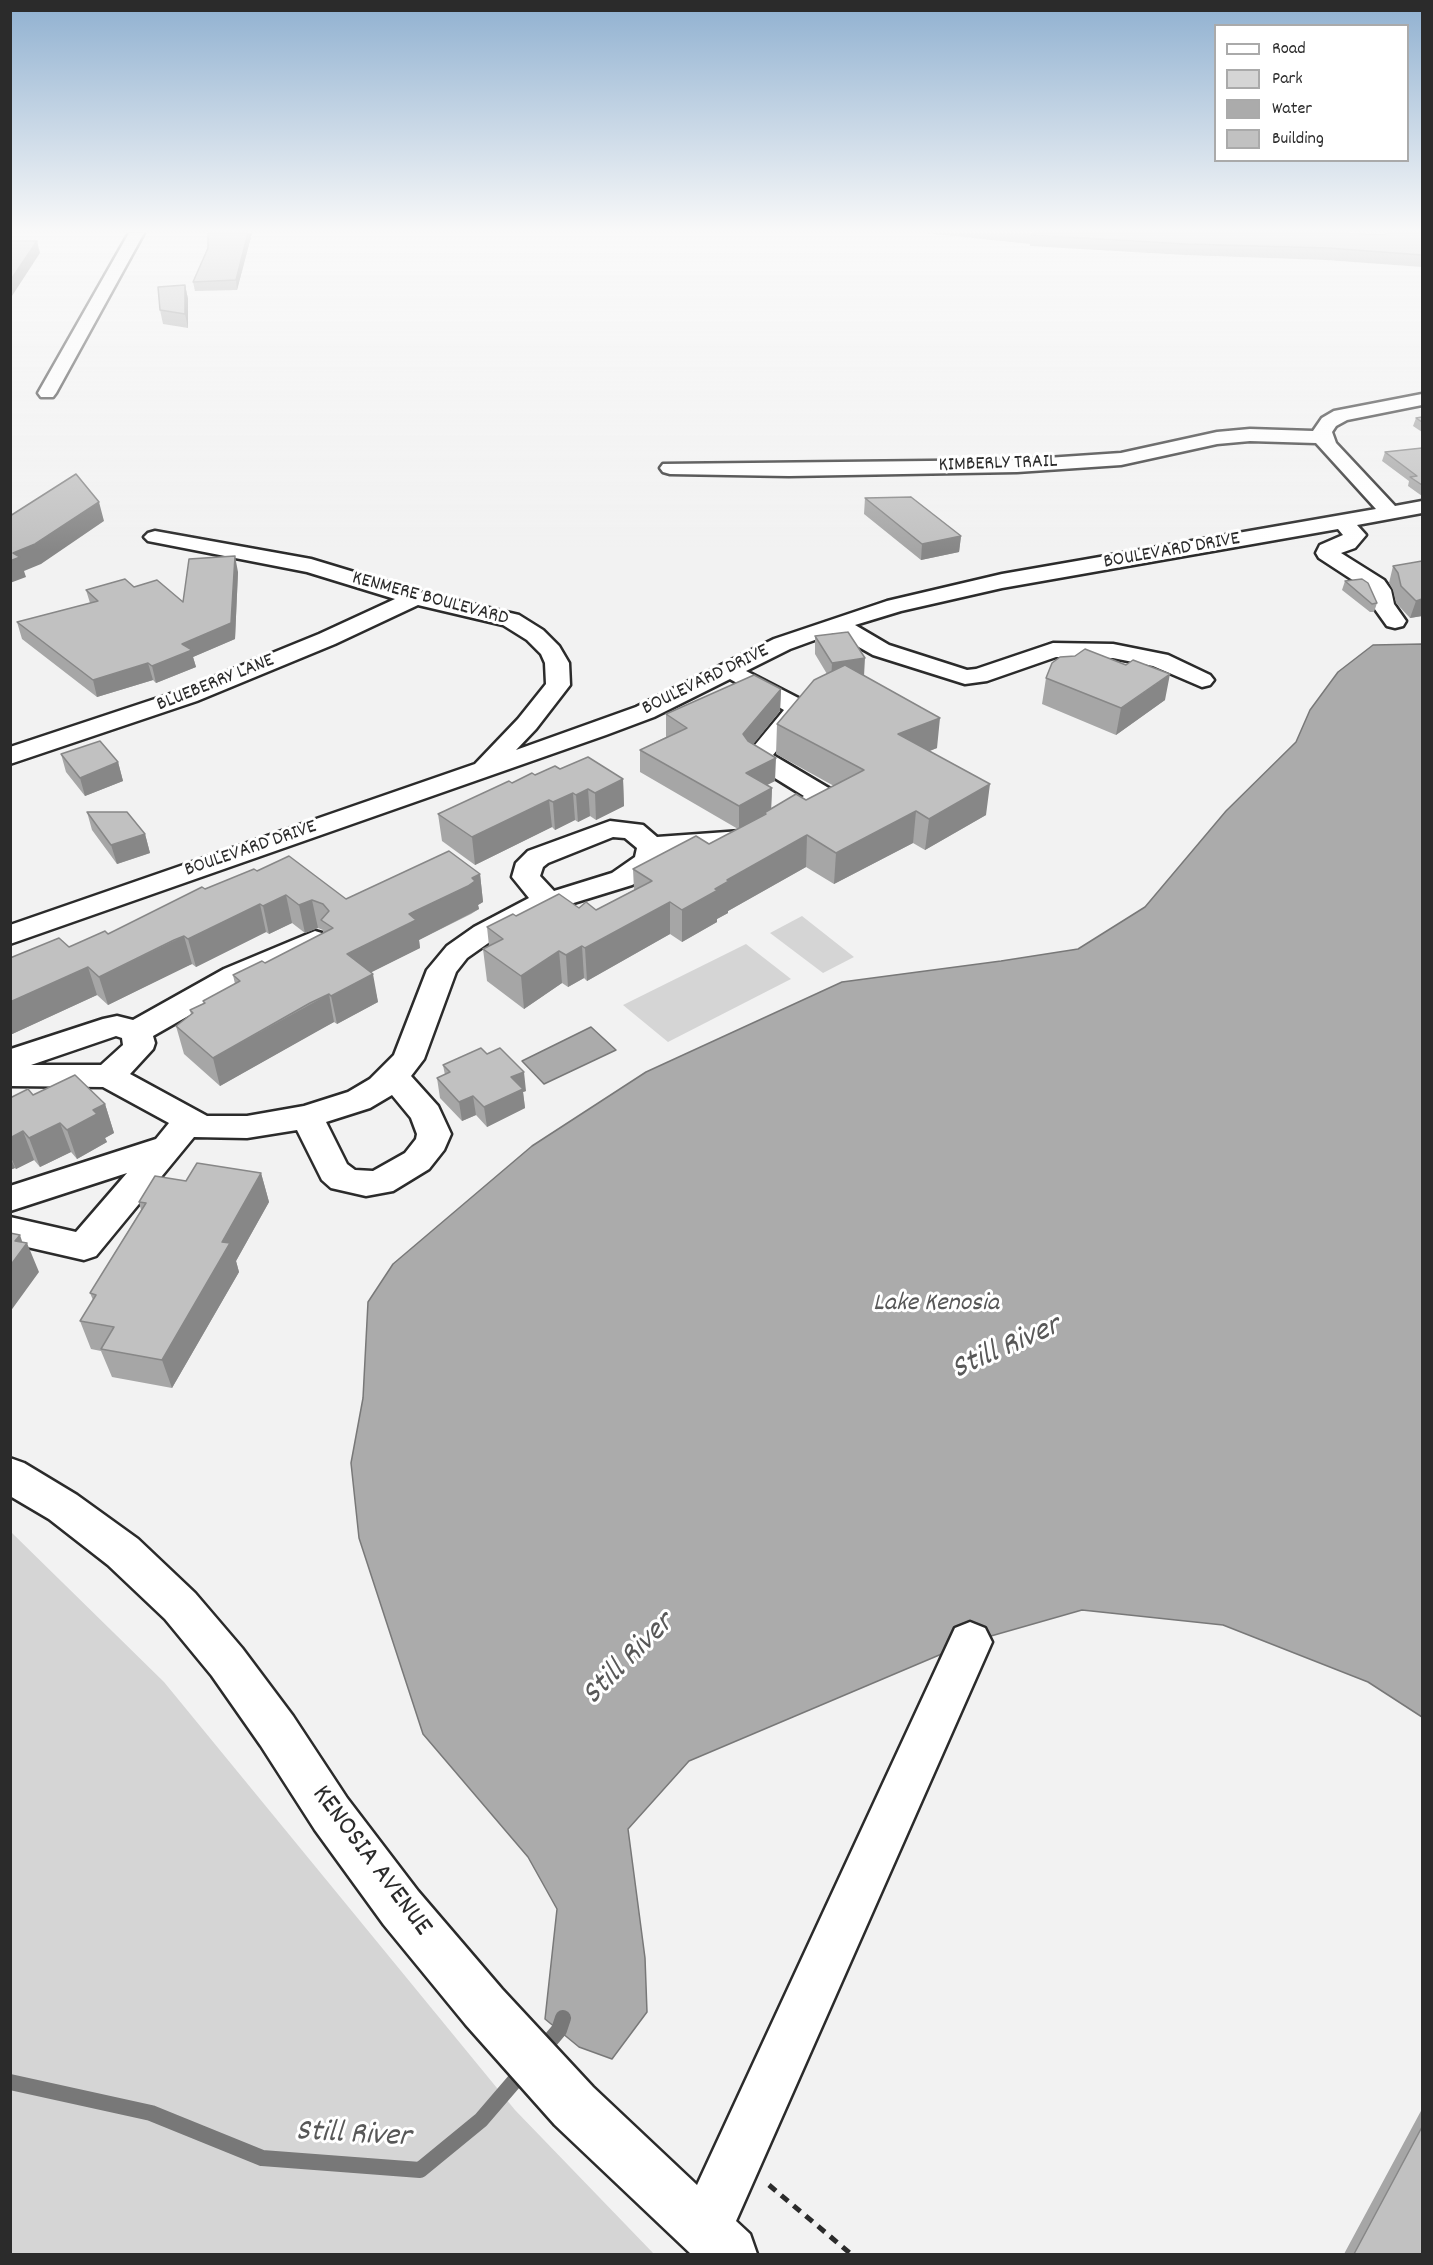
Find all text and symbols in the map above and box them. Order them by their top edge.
legend [1214,24,1409,162]
text: Road [1272,37,1306,62]
text: Park [1272,67,1303,92]
text: Water [1272,97,1312,122]
text: Building [1272,127,1324,152]
street label: KIMBERLY TRAIL [938,451,1058,479]
street label: BOULEVARD DRIVE [1102,528,1242,576]
street label: KENMERE BOULEVARD [349,568,511,632]
street label: BOULEVARD DRIVE [639,640,773,722]
street label: BLUEBERRY LANE [154,650,278,718]
street label: BOULEVARD DRIVE [182,816,320,884]
water label: Lake Kenosia [873,1289,999,1321]
water label: Still River [947,1309,1067,1391]
water label: Still River [576,1607,684,1715]
street label: KENOSIA AVENUE [302,1780,438,1944]
water label: Still River [295,2115,411,2159]

